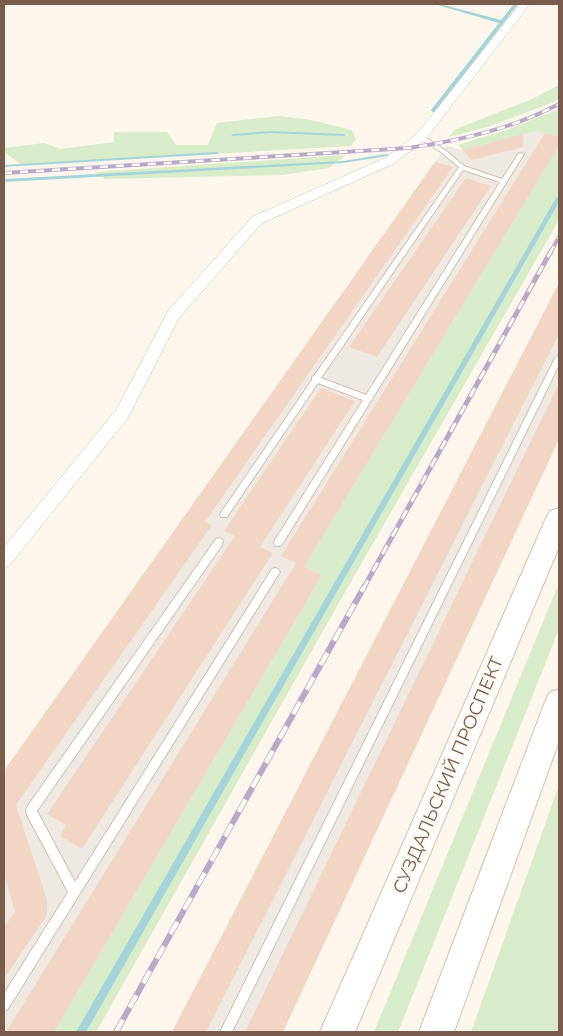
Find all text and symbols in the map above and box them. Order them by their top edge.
street label: СУЗДАЛЬСКИЙ ПРОСПЕКТ [388,653,508,897]

